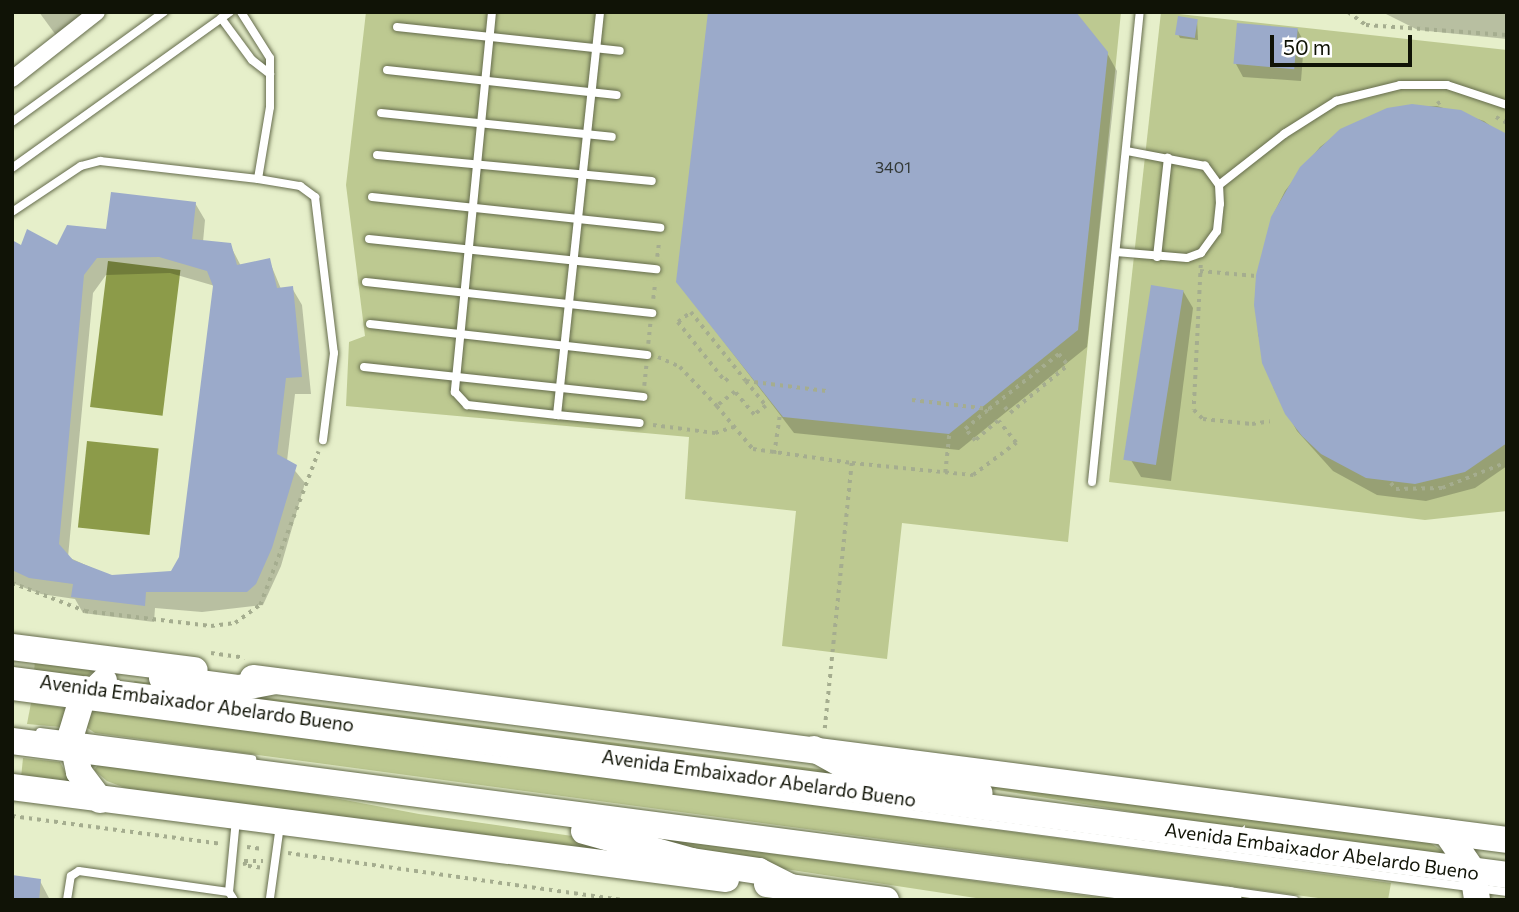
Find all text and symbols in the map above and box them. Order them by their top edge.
scale bar [1274,21,1416,65]
text: 50 m [1283,34,1331,59]
house number: 3401 [875,157,911,177]
street label: Avenida Embaixador Abelardo Bueno [38,670,356,736]
street label: Avenida Embaixador Abelardo Bueno [600,745,918,811]
street label: Avenida Embaixador Abelardo Bueno [1163,818,1481,884]

